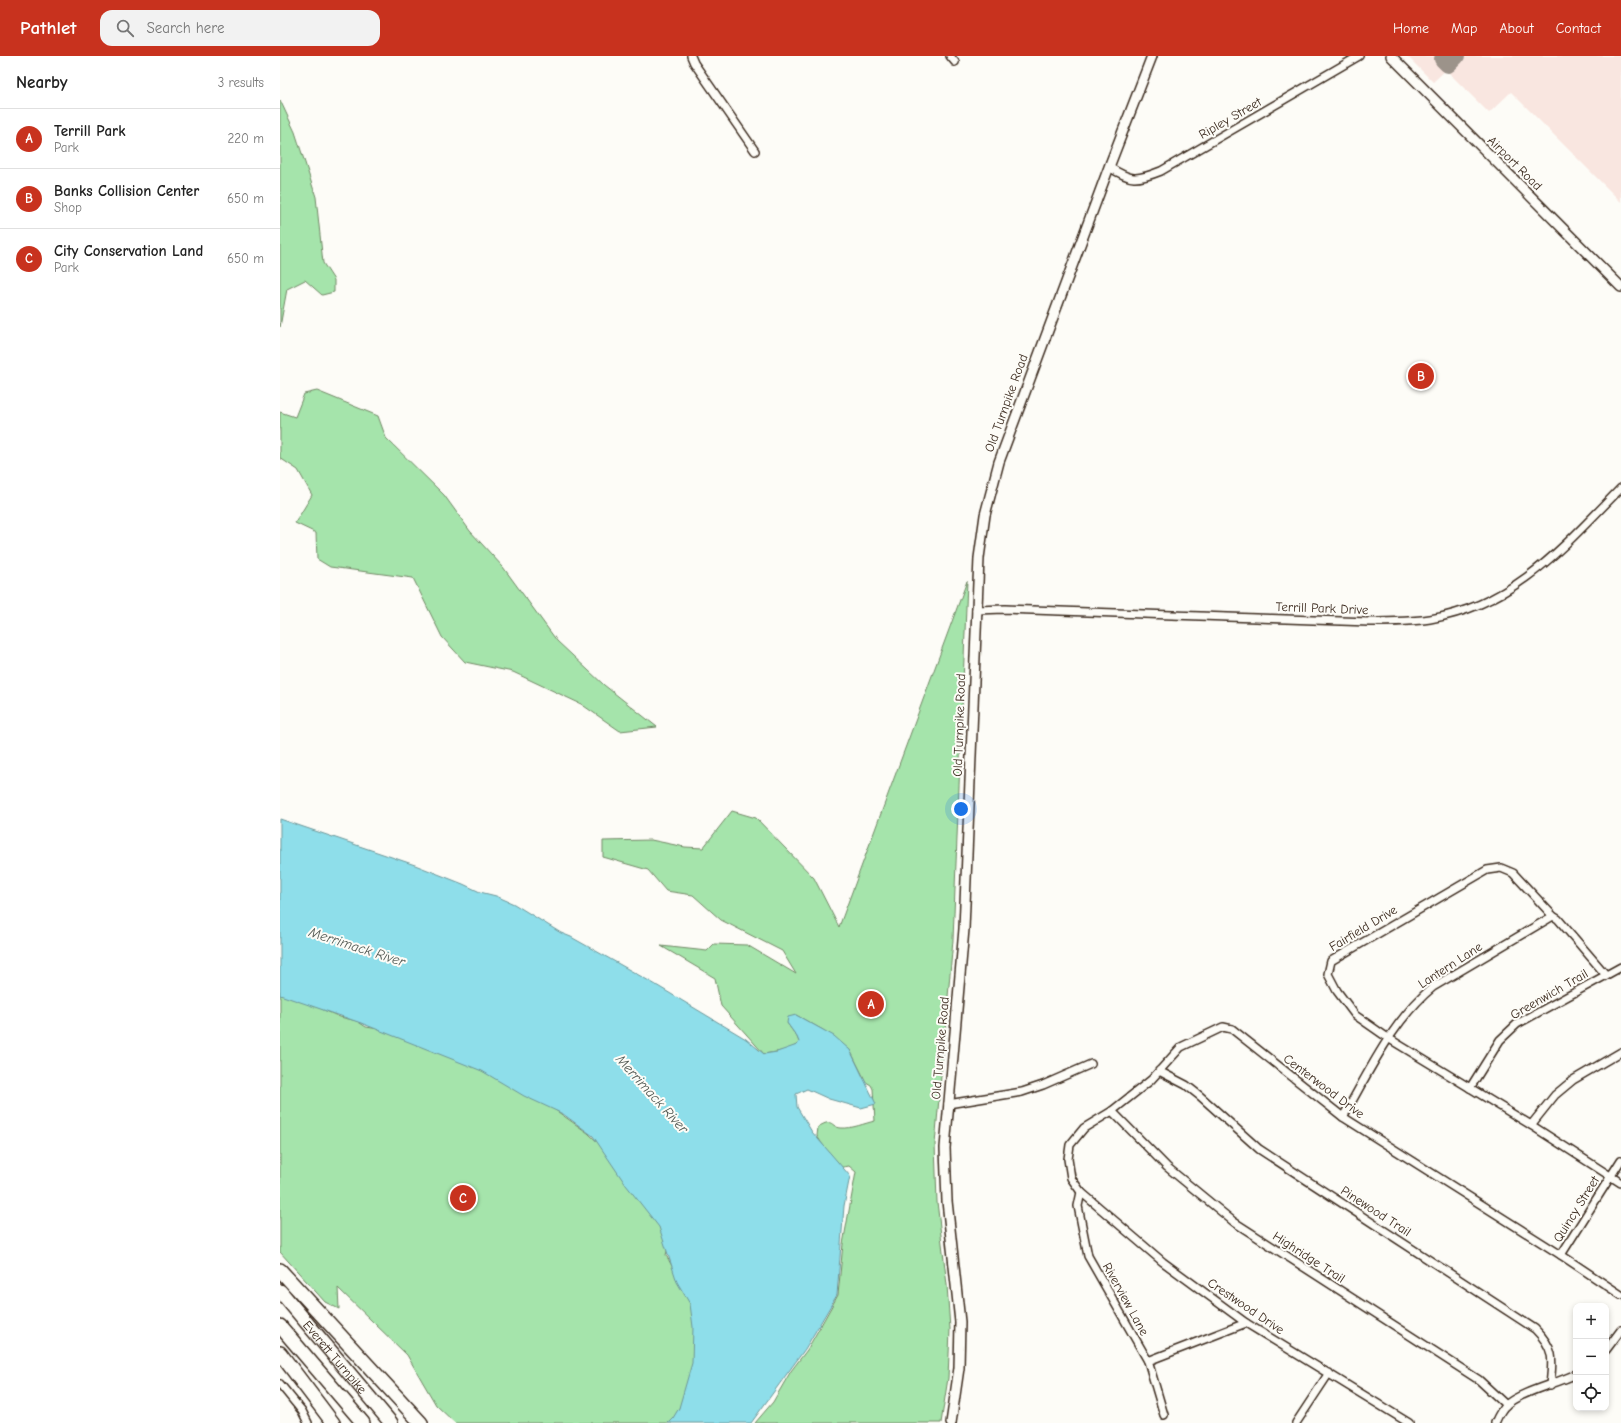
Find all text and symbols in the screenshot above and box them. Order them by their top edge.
search box [100,10,380,46]
text: Pathlet [20,17,76,39]
icon: search [114,17,136,39]
text: Search here [146,19,225,37]
text: Home [1393,20,1429,37]
text: Map [1451,20,1477,37]
text: About [1499,20,1534,37]
text: Contact [1556,20,1601,37]
text: Nearby [16,73,67,92]
text: 3 results [218,75,264,90]
street label: Ripley Street [1196,93,1265,142]
text: Terrill Park [54,122,125,140]
text: A [25,131,33,146]
text: 220 m [227,131,264,146]
street label: Airport Road [1485,133,1545,193]
text: Park [54,140,79,155]
text: Banks Collision Center [54,182,199,200]
text: B [25,191,33,206]
text: 650 m [227,191,264,206]
text: Shop [54,200,82,215]
text: City Conservation Land [54,242,203,260]
text: C [25,251,33,266]
text: 650 m [227,251,264,266]
text: Park [54,260,79,275]
street label: Old Turnpike Road [981,352,1031,454]
pin: B [1408,361,1434,391]
street label: Terrill Park Drive [1275,599,1369,617]
street label: Old Turnpike Road [950,673,968,777]
your location [951,799,971,819]
street label: Fairfield Drive [1326,902,1400,954]
water label: Merrimack River [306,923,409,971]
street label: Lantern Lane [1415,938,1485,991]
street label: Greenwich Trail [1508,966,1590,1022]
pin: A [858,989,884,1019]
street label: Old Turnpike Road [928,996,952,1100]
water label: Merrimack River [612,1050,693,1138]
street label: Centerwood Drive [1281,1051,1368,1122]
street label: Quincy Street [1550,1172,1603,1245]
pin: C [450,1183,476,1213]
street label: Pinewood Trail [1338,1183,1414,1239]
street label: Highridge Trail [1270,1228,1348,1286]
street label: Riverview Lane [1100,1260,1152,1339]
street label: Crestwood Drive [1205,1275,1288,1337]
map controls [1573,1303,1609,1411]
button: + [1573,1303,1609,1339]
street label: Everett Turnpike [300,1317,371,1397]
button: − [1573,1339,1609,1375]
button: locate [1573,1375,1609,1411]

